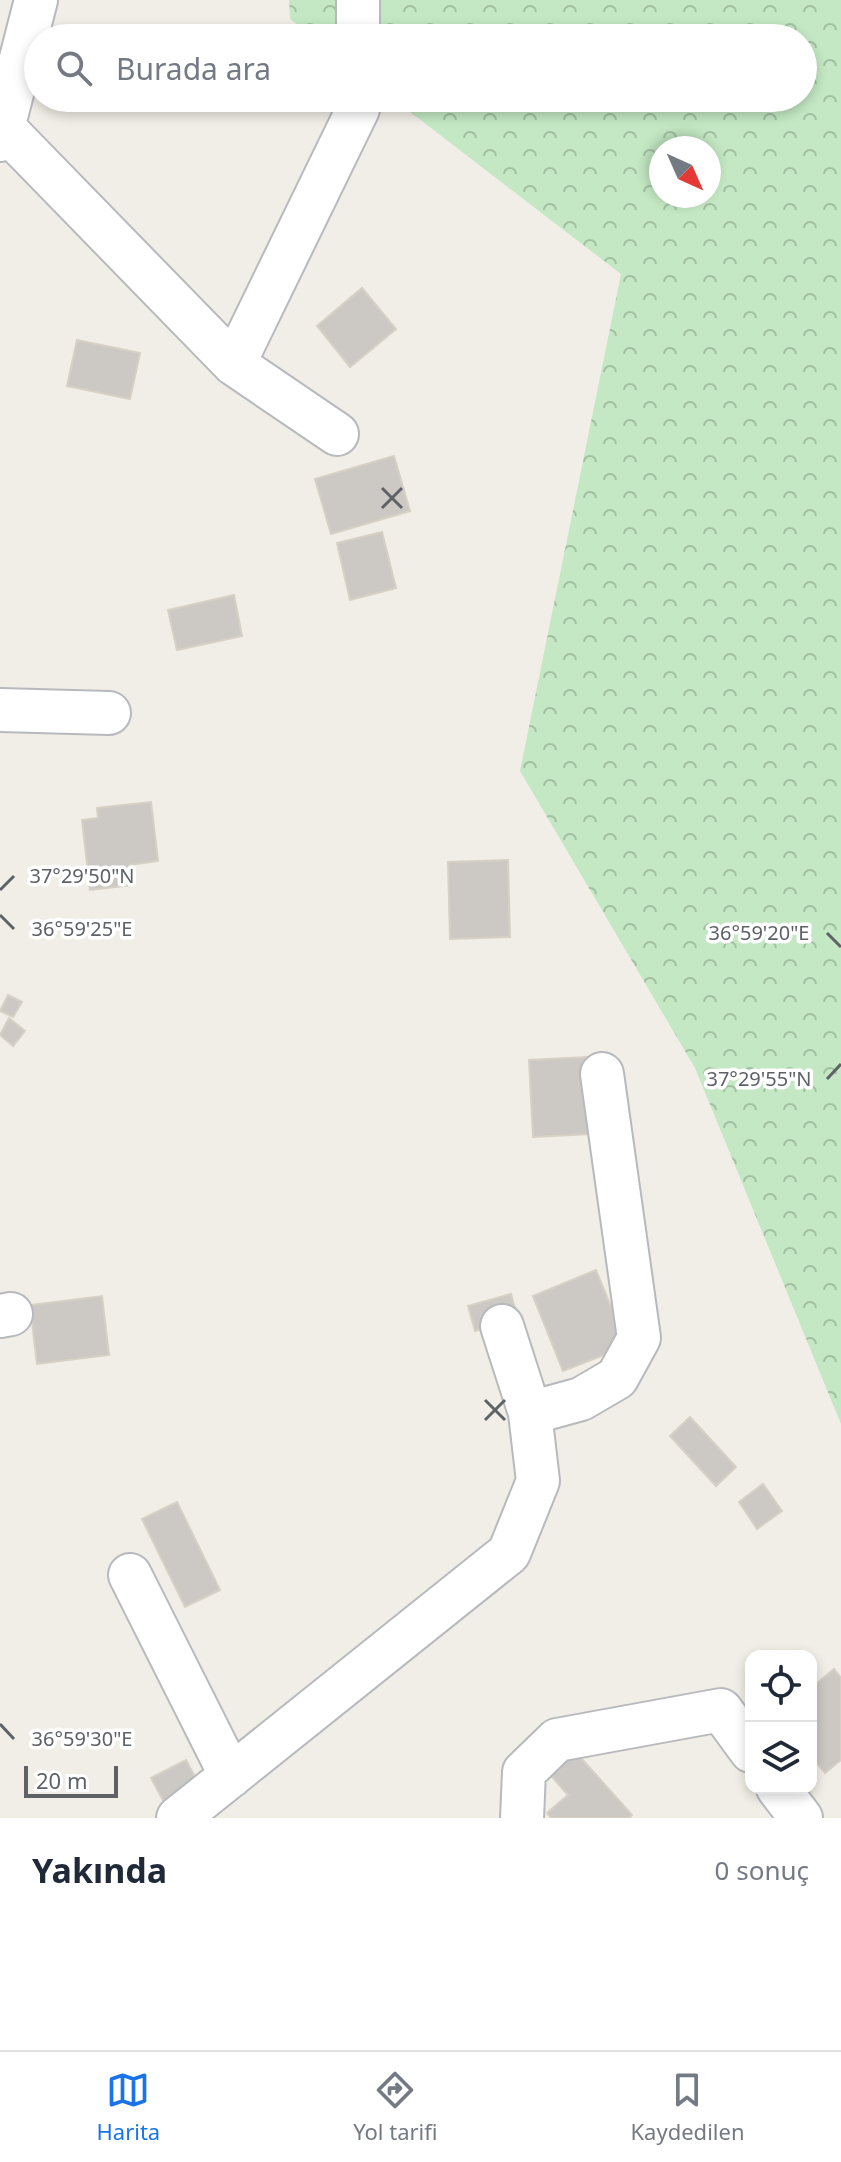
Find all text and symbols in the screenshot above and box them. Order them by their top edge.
search box [24,24,817,112]
icon: search [52,46,96,90]
text: Burada ara [116,48,271,89]
north arrow [649,136,721,208]
text: 37°29'50"N [29,862,135,889]
text: 36°59'25"E [32,915,132,942]
text: 36°59'20"E [709,919,809,946]
text: 37°29'55"N [706,1065,812,1092]
map controls [745,1650,817,1794]
button: locate [745,1650,817,1722]
button: layers [745,1722,817,1794]
text: 36°59'30"E [32,1725,132,1752]
scale bar [24,1762,118,1798]
text: 20 m [36,1765,87,1795]
text: Yakında [32,1847,167,1893]
text: 0 sonuç [715,1852,809,1888]
tab: Harita [96,2068,160,2146]
tab: Yol tarifi [353,2068,438,2146]
tab: Kaydedilen [630,2068,745,2146]

